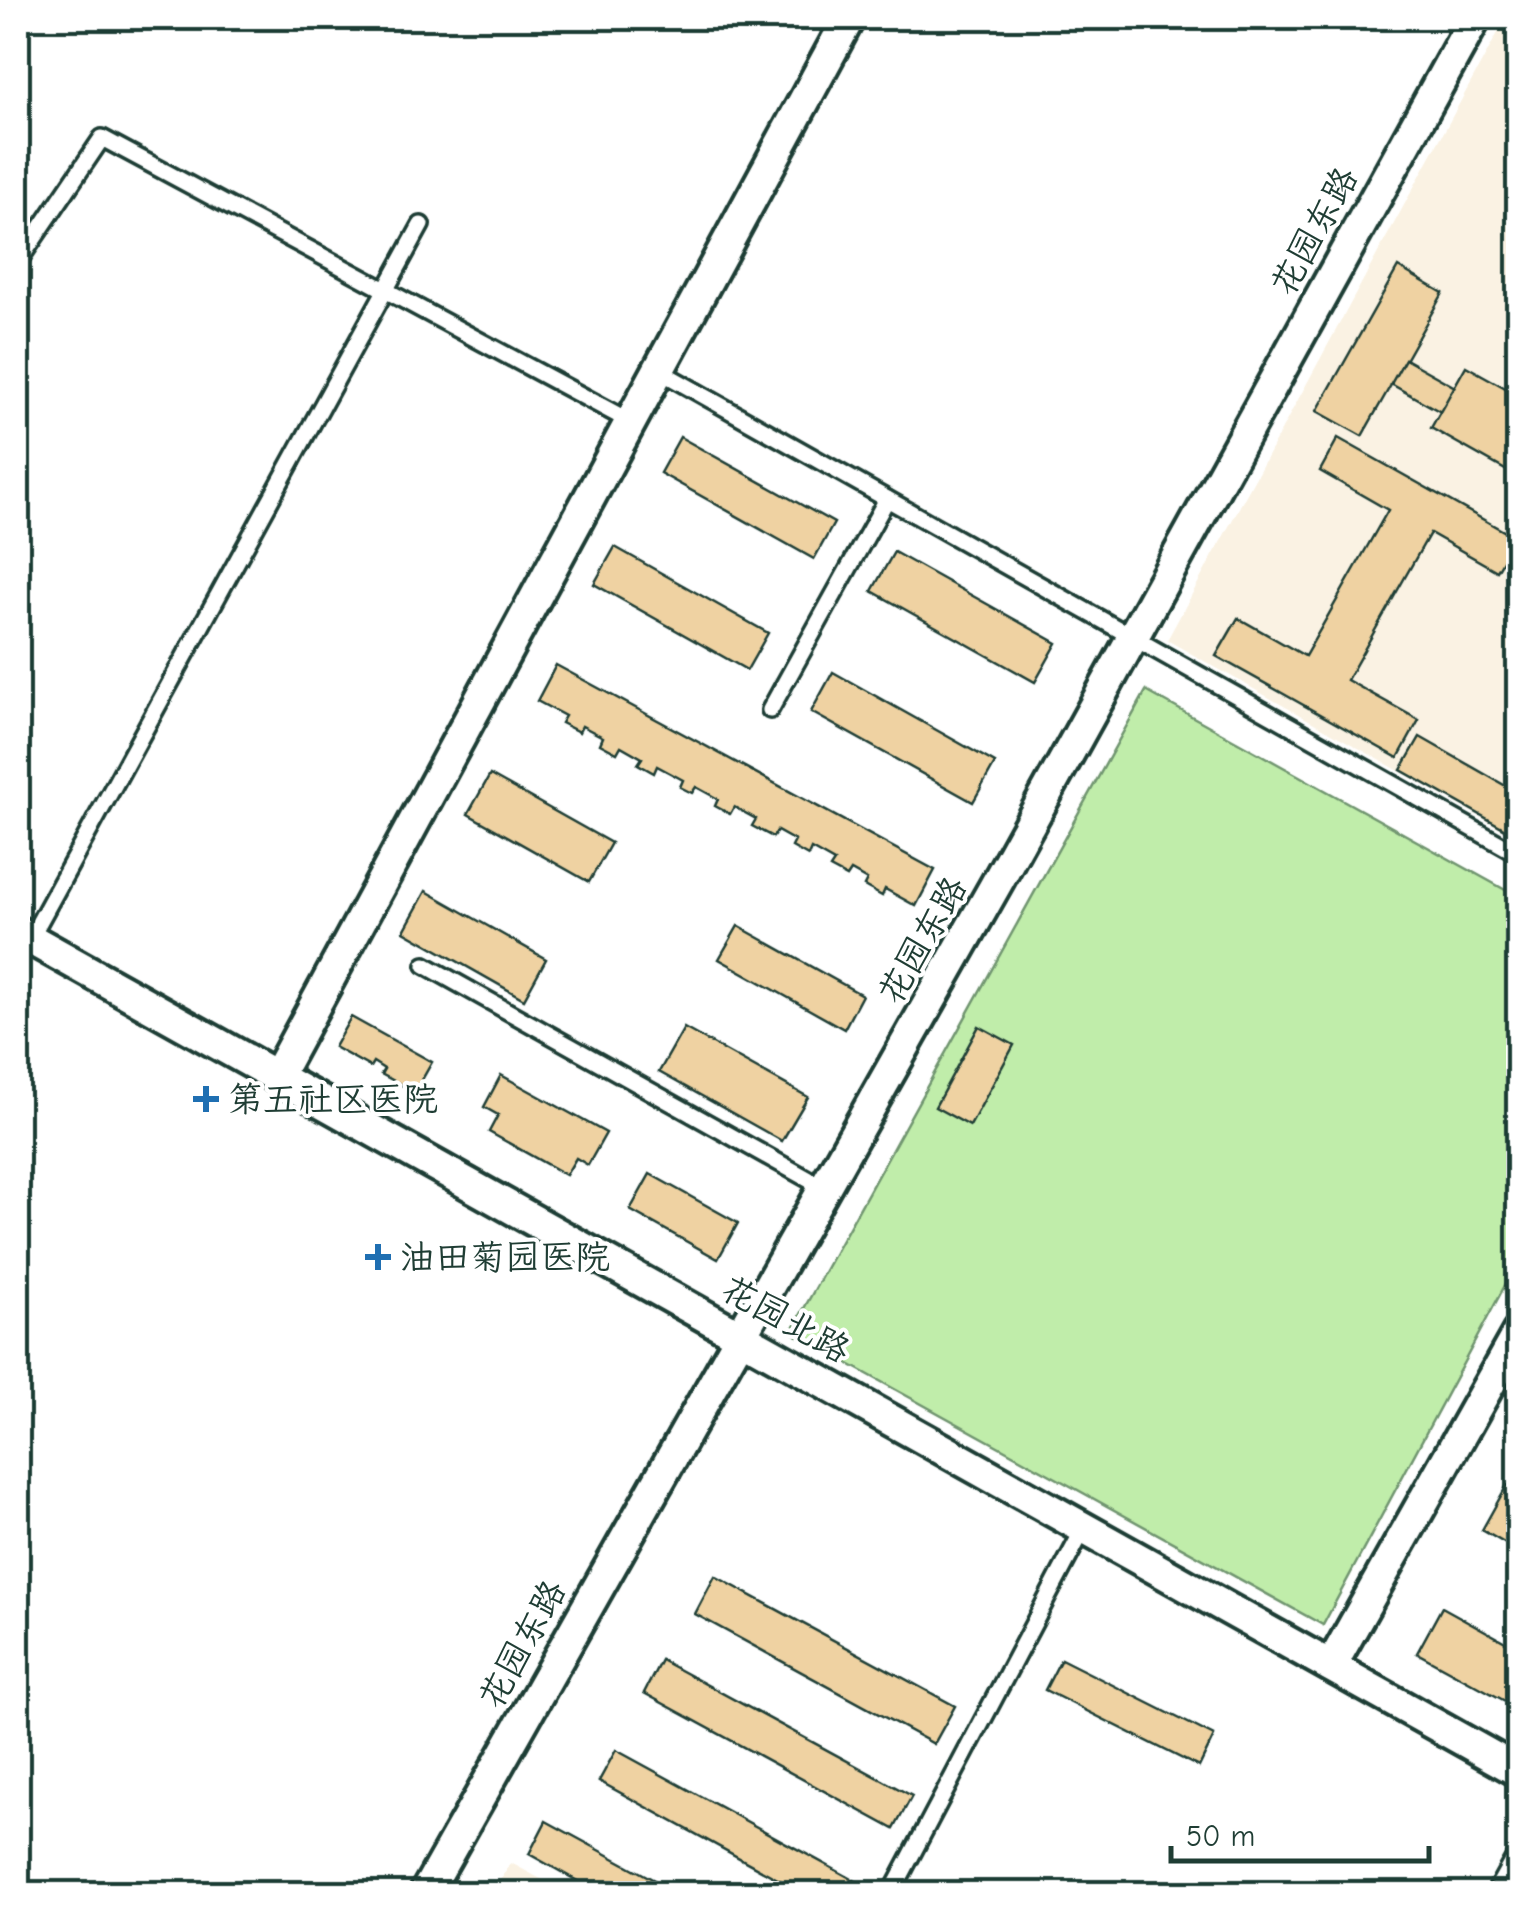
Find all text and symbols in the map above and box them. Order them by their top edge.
street label: 花园东路 [1263,160,1366,302]
street label: 花园东路 [870,869,975,1011]
place label: 第五社区医院 [228,1079,438,1120]
marker: 第五社区医院 [193,1086,219,1112]
place label: 油田菊园医院 [400,1237,610,1278]
marker: 油田菊园医院 [365,1244,391,1270]
street label: 花园北路 [715,1268,857,1371]
street label: 花园东路 [471,1573,574,1715]
scale bar [1171,1801,1428,1863]
text: 50 m [1186,1819,1255,1854]

